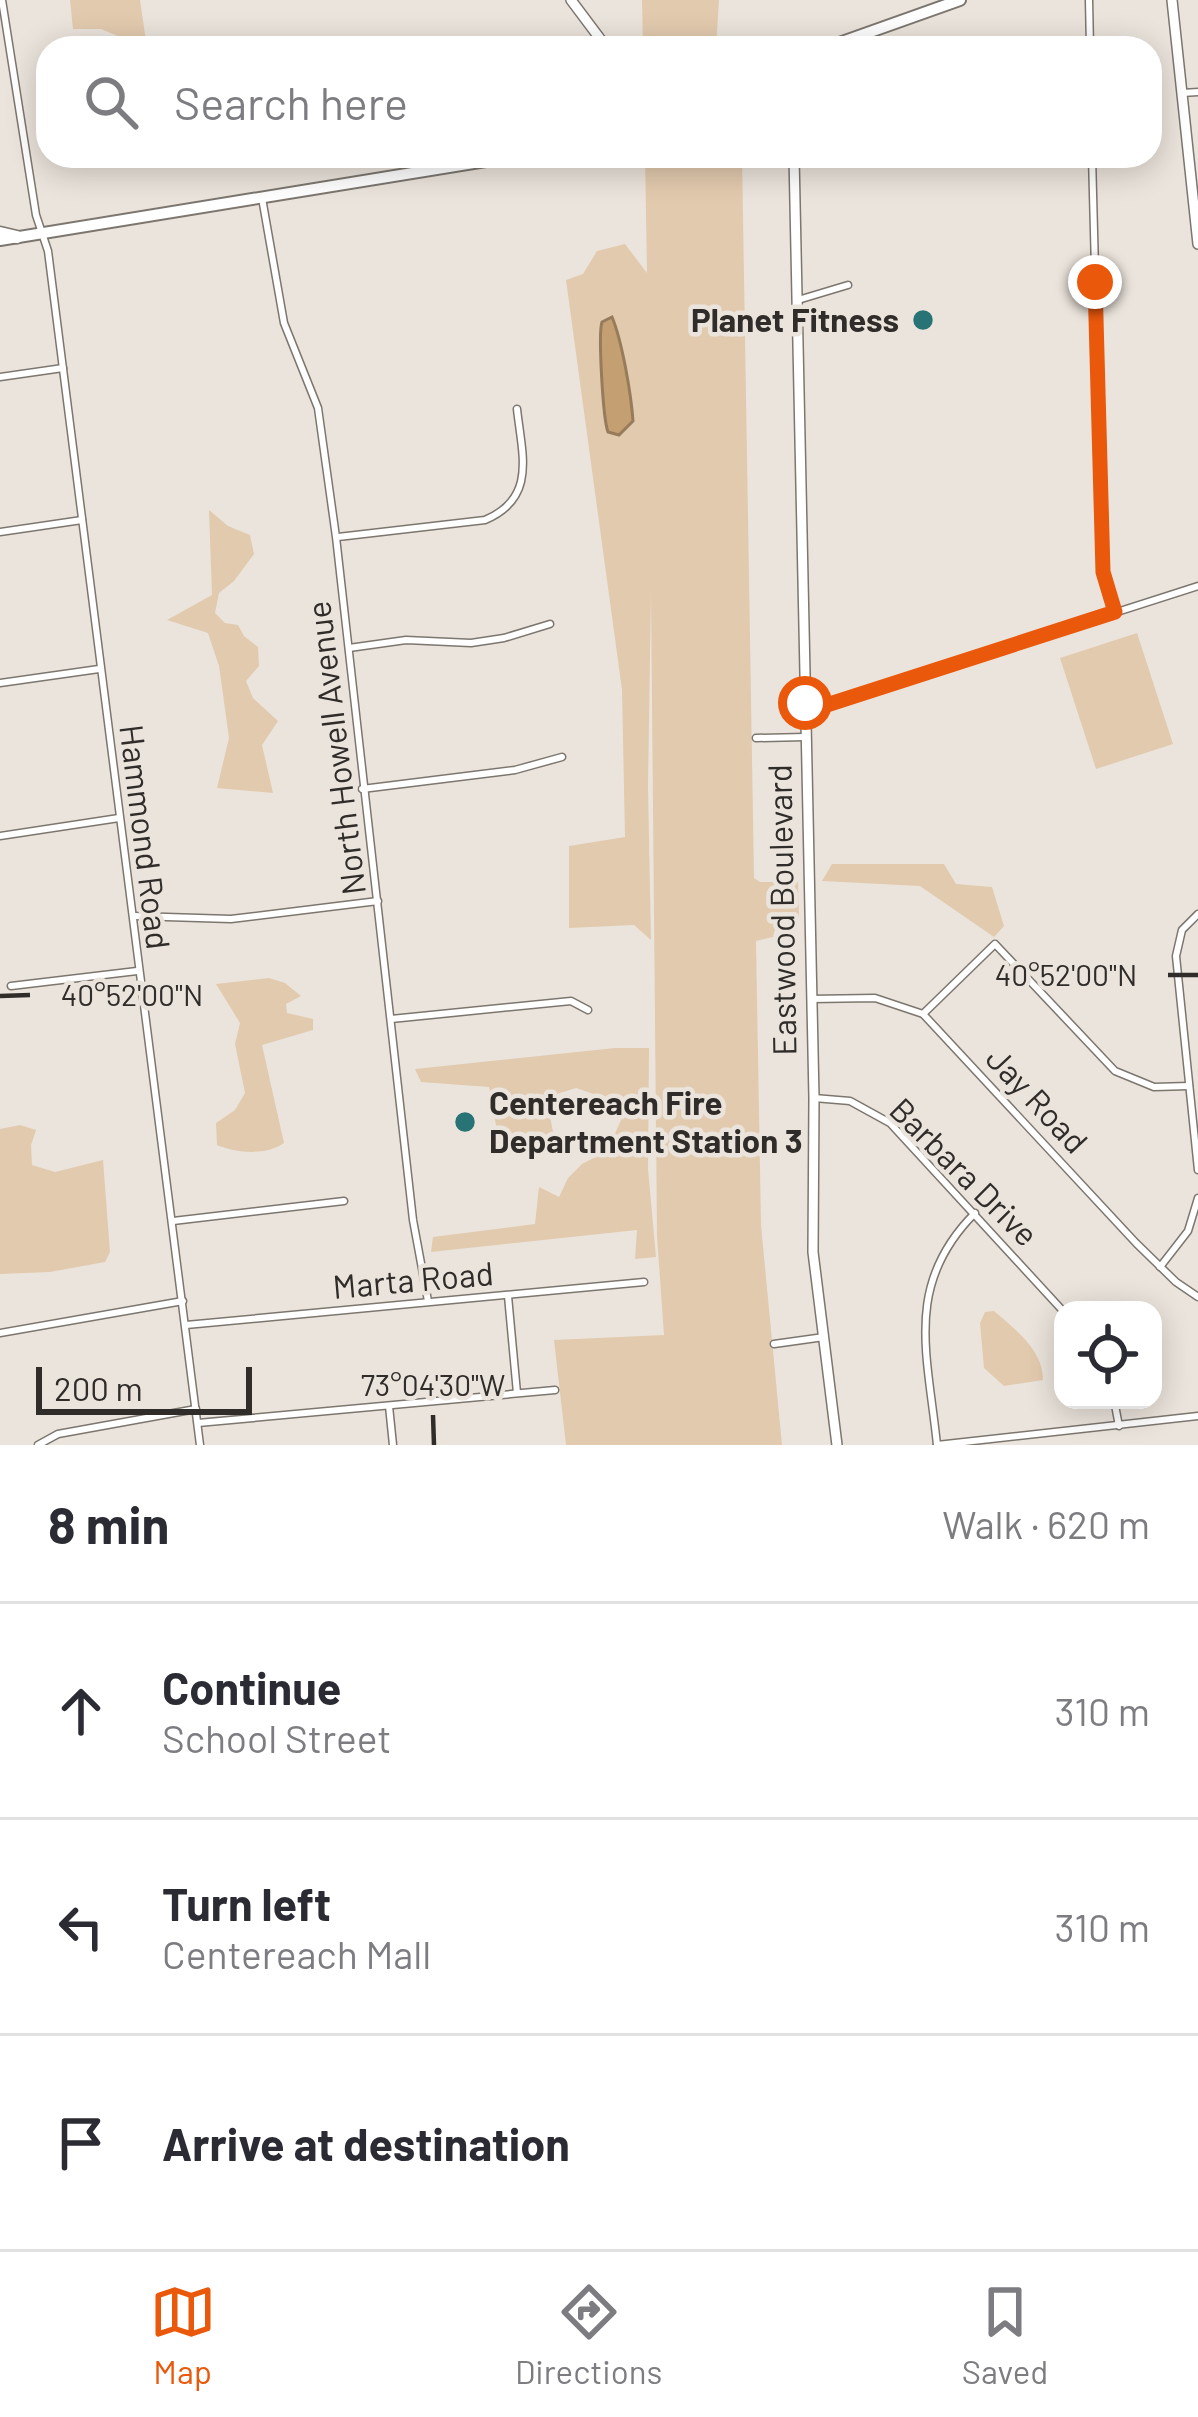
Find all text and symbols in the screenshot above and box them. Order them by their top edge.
search box [36,36,1162,168]
icon: search [78,69,144,135]
text: Search here [174,75,408,129]
route end [1068,255,1122,309]
place label: Planet Fitness [691,299,899,339]
marker: Planet Fitness [910,307,936,333]
street label: North Howell Avenue [297,599,373,897]
route start [778,676,832,730]
street label: Hammond Road [112,722,180,951]
street label: Eastwood Boulevard [758,764,804,1056]
text: 40°52'00"N [995,956,1137,992]
text: 40°52'00"N [61,976,203,1012]
street label: Jay Road [979,1038,1097,1161]
place label: Centereach Fire Department Station 3 [489,1082,803,1160]
street label: Barbara Drive [882,1089,1047,1254]
marker: Centereach Fire Department Station 3 [452,1109,478,1135]
street label: Marta Road [331,1252,495,1306]
map controls [1054,1301,1162,1409]
button: locate [1054,1301,1162,1409]
scale bar [36,1361,252,1414]
text: 73°04'30"W [361,1366,505,1402]
text: 200 m [54,1368,143,1408]
text: 8 min [48,1493,169,1554]
text: Walk · 620 m [942,1500,1150,1547]
text: Continue [162,1660,341,1714]
icon: ahead [48,1678,114,1744]
text: 310 m [1054,1687,1150,1734]
text: School Street [162,1714,392,1761]
text: Turn left [162,1876,331,1930]
icon: left [48,1894,114,1960]
text: 310 m [1054,1903,1150,1950]
text: Centereach Mall [162,1930,431,1977]
icon: arrive [48,2110,114,2176]
text: Arrive at destination [162,2116,570,2170]
tab: Map [150,2279,216,2391]
tab: Directions [515,2279,662,2391]
tab: Saved [962,2279,1048,2391]

